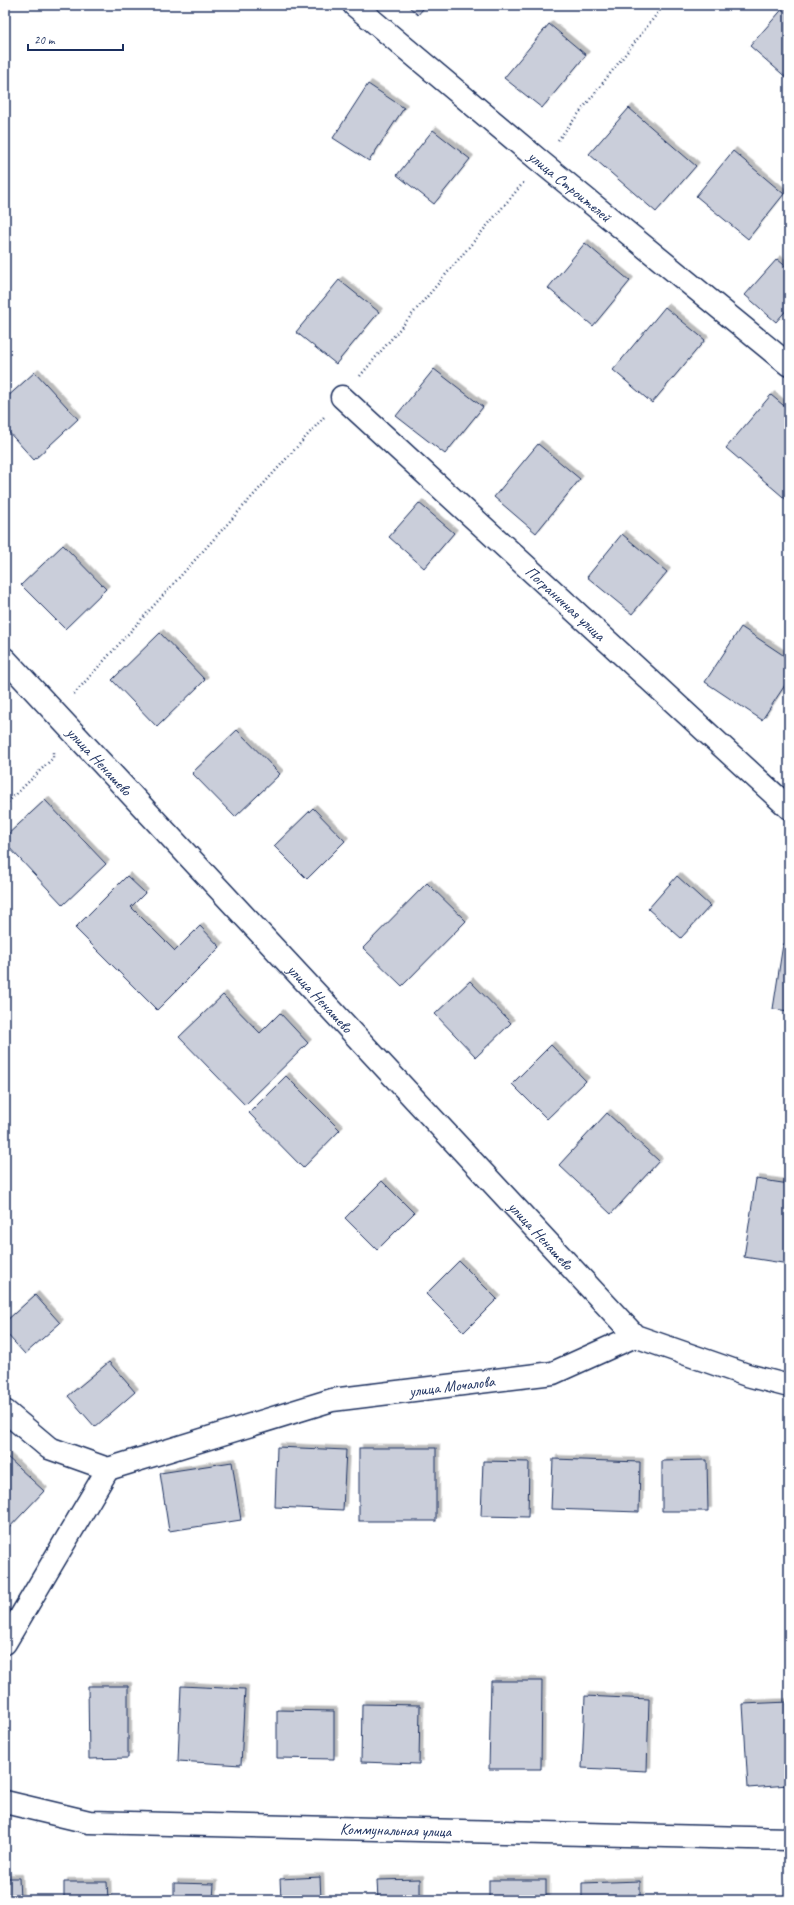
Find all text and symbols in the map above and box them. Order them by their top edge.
scale bar [28,26,123,52]
text: 20 m [34,32,56,48]
street label: улица Строителей [523,146,616,228]
street label: Пограничная улица [521,562,610,646]
street label: улица Ненашево [61,722,137,801]
street label: улица Ненашево [282,959,357,1038]
street label: улица Ненашево [503,1196,578,1275]
street label: улица Мочалова [407,1371,497,1402]
street label: Коммунальная улица [340,1819,453,1842]

